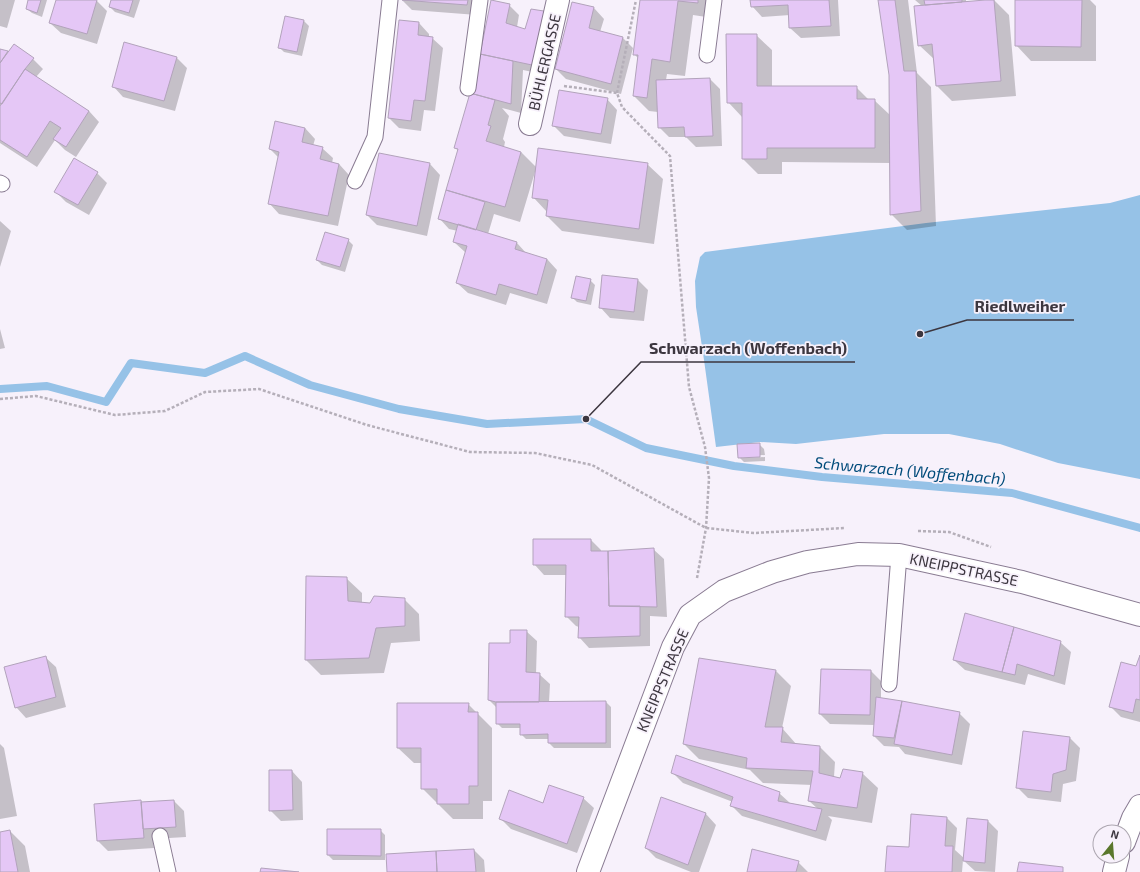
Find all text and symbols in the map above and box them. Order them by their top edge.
street label: BÜHLERGASSE [524,12,564,112]
callout: Riedlweiher [967,292,1074,320]
text: Riedlweiher [975,296,1066,315]
callout: Schwarzach (Woffenbach) [641,334,855,362]
text: Schwarzach (Woffenbach) [649,338,847,357]
water label: Schwarzach (Woffenbach) [814,452,1007,488]
street label: KNEIPPSTRASSE [908,549,1020,589]
street label: KNEIPPSTRASSE [632,626,692,734]
north arrow [1092,824,1132,864]
text: N [1109,827,1121,841]

